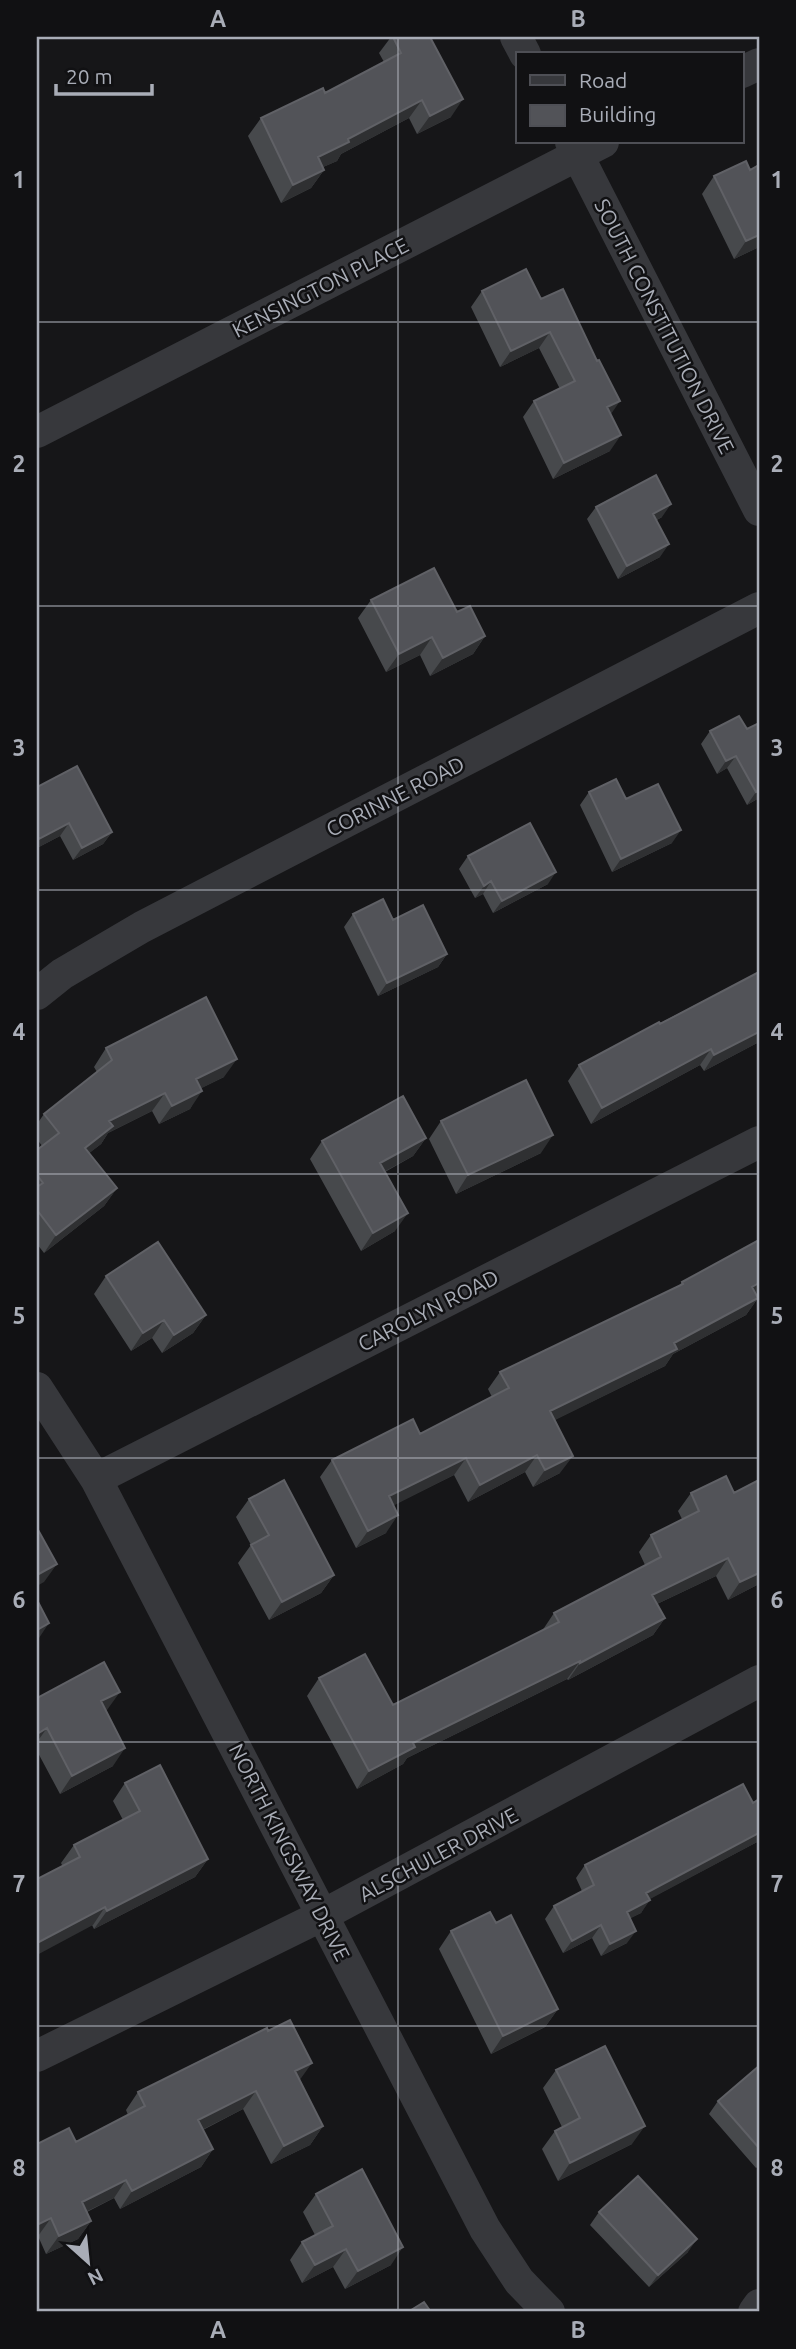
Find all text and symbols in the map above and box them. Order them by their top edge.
text: A [210,6,226,31]
text: B [570,6,586,31]
scale bar [56,52,152,96]
legend [516,52,744,144]
text: 20 m [66,64,113,88]
text: Road [579,68,627,92]
text: Building [579,102,656,126]
text: 1 [13,167,25,192]
text: 1 [771,167,783,192]
street label: SOUTH CONSTITUTION DRIVE [590,195,740,457]
street label: KENSINGTON PLACE [228,232,412,342]
text: 2 [13,451,25,476]
text: 2 [771,451,783,476]
text: 3 [13,735,25,760]
text: 3 [771,735,783,760]
street label: CORINNE ROAD [322,751,468,841]
text: 4 [13,1019,26,1044]
text: 4 [771,1019,784,1044]
street label: CAROLYN ROAD [354,1264,502,1356]
text: 5 [13,1303,25,1328]
text: 5 [771,1303,783,1328]
text: 6 [13,1587,26,1612]
text: 6 [771,1587,784,1612]
street label: NORTH KINGSWAY DRIVE [225,1740,355,1964]
street label: ALSCHULER DRIVE [355,1802,521,1906]
text: 7 [13,1871,25,1896]
text: 7 [771,1871,783,1896]
text: 8 [13,2155,25,2180]
text: 8 [771,2155,783,2180]
north arrow [52,2226,122,2296]
text: N [84,2264,107,2290]
text: A [210,2317,226,2342]
text: B [570,2317,586,2342]

